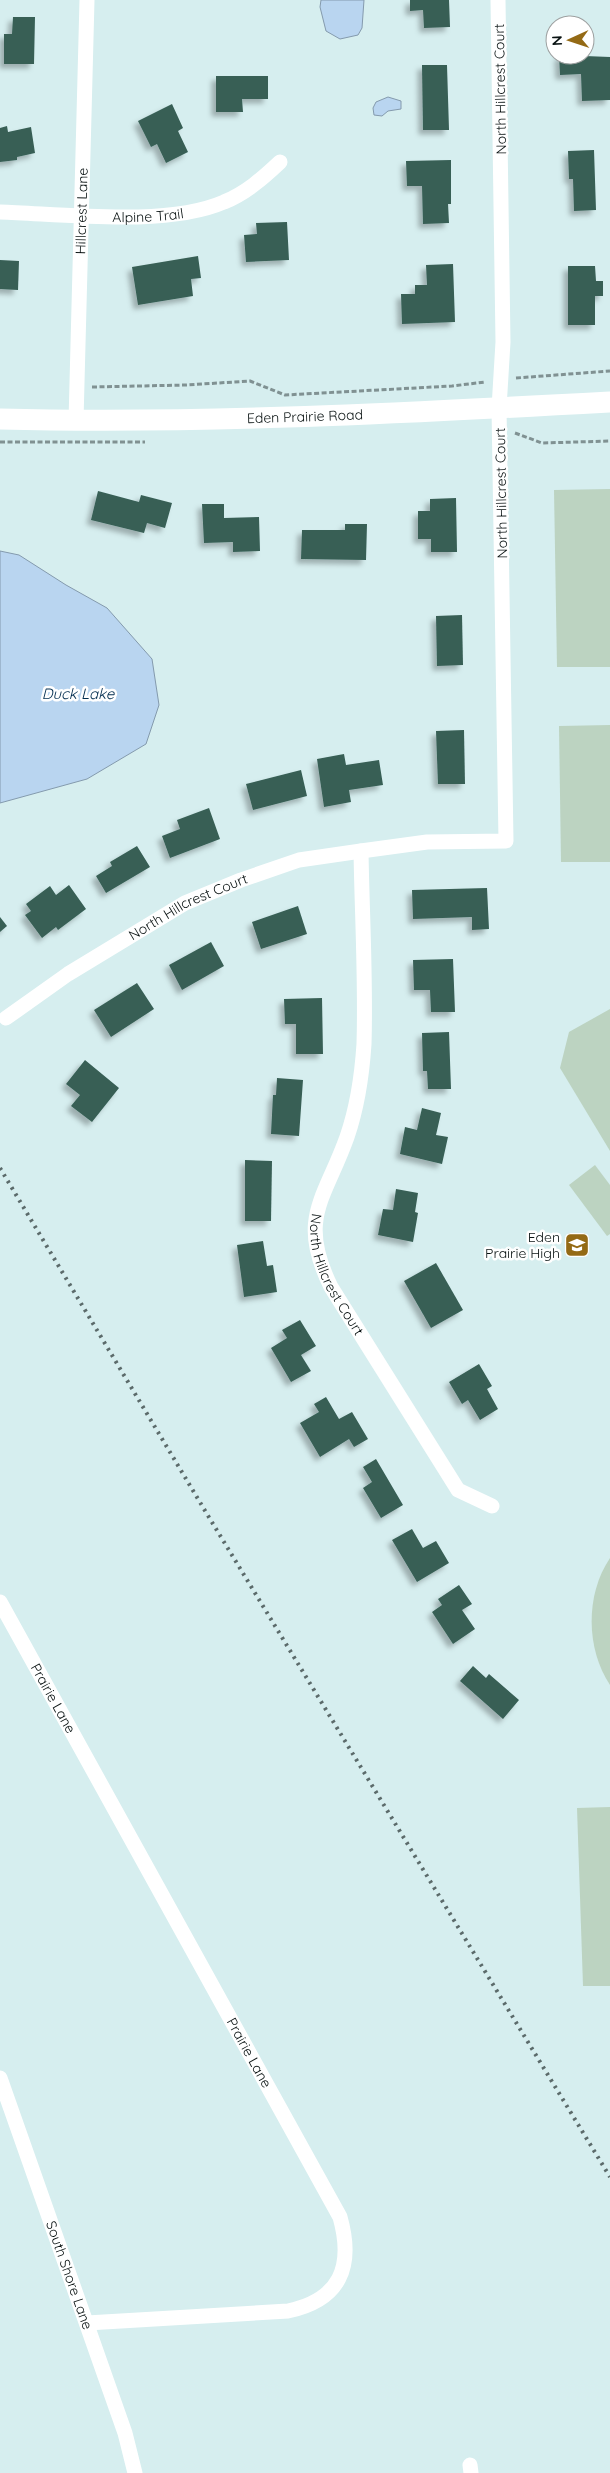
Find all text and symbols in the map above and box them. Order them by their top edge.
north arrow [545,15,595,65]
street label: North Hillcrest Court [490,23,510,155]
text: N [548,35,566,46]
street label: Hillcrest Lane [71,167,92,255]
street label: Alpine Trail [112,204,185,226]
street label: Eden Prairie Road [247,405,363,427]
street label: North Hillcrest Court [491,427,511,559]
water label: Duck Lake [42,684,115,703]
street label: North Hillcrest Court [125,869,250,944]
street label: North Hillcrest Court [306,1212,368,1339]
place label: Eden Prairie High [485,1228,560,1262]
school or university icon: Eden Prairie High [564,1232,590,1258]
street label: Prairie Lane [27,1660,80,1736]
street label: Prairie Lane [223,2015,276,2091]
street label: South Shore Lane [42,2218,97,2332]

